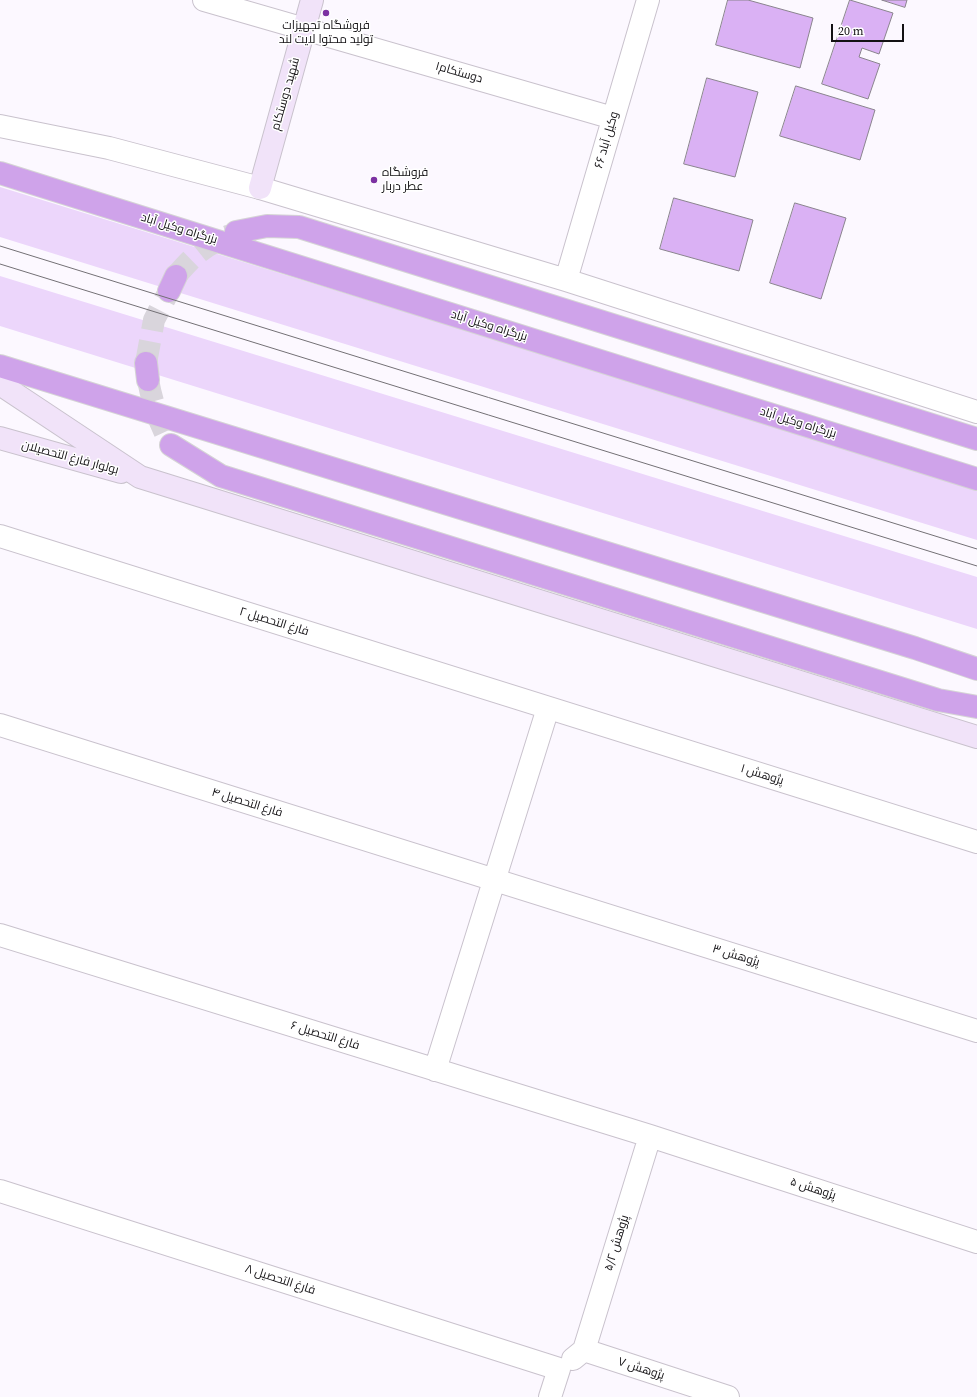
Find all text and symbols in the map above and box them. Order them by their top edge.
marker: فروشگاه تجهیزات تولید محتوا لایت لند [321,8,331,18]
scale bar [833,16,906,42]
place label: فروشگاه تجهیزات تولید محتوا لایت لند [279,19,373,47]
text: 20 m [838,23,864,39]
street label: شهید دوستکام [269,56,303,132]
street label: دوستکام۱ [434,59,484,87]
street label: وکیل آباد ۶۶ [592,110,622,170]
place label: فروشگاه عطر دربار [382,166,428,194]
marker: فروشگاه عطر دربار [369,175,379,185]
street label: بزرگراه وکیل آباد [139,211,219,247]
street label: بزرگراه وکیل آباد [449,308,529,344]
street label: بزرگراه وکیل آباد [758,405,838,441]
street label: بولوار فارغ التحصیلان [20,438,120,478]
street label: فارغ التحصیل ۲ [237,605,311,639]
street label: پژوهش ۱ [739,762,785,788]
street label: فارغ التحصیل ۴ [210,785,284,821]
street label: پژوهش ۳ [711,942,761,970]
street label: فارغ التحصیل ۶ [289,1019,361,1053]
street label: پژوهش ۵ [788,1175,838,1203]
street label: پژوهش ۵/۲ [602,1213,632,1273]
street label: فارغ التحصیل ۸ [243,1262,317,1298]
street label: پژوهش ۷ [616,1355,666,1383]

